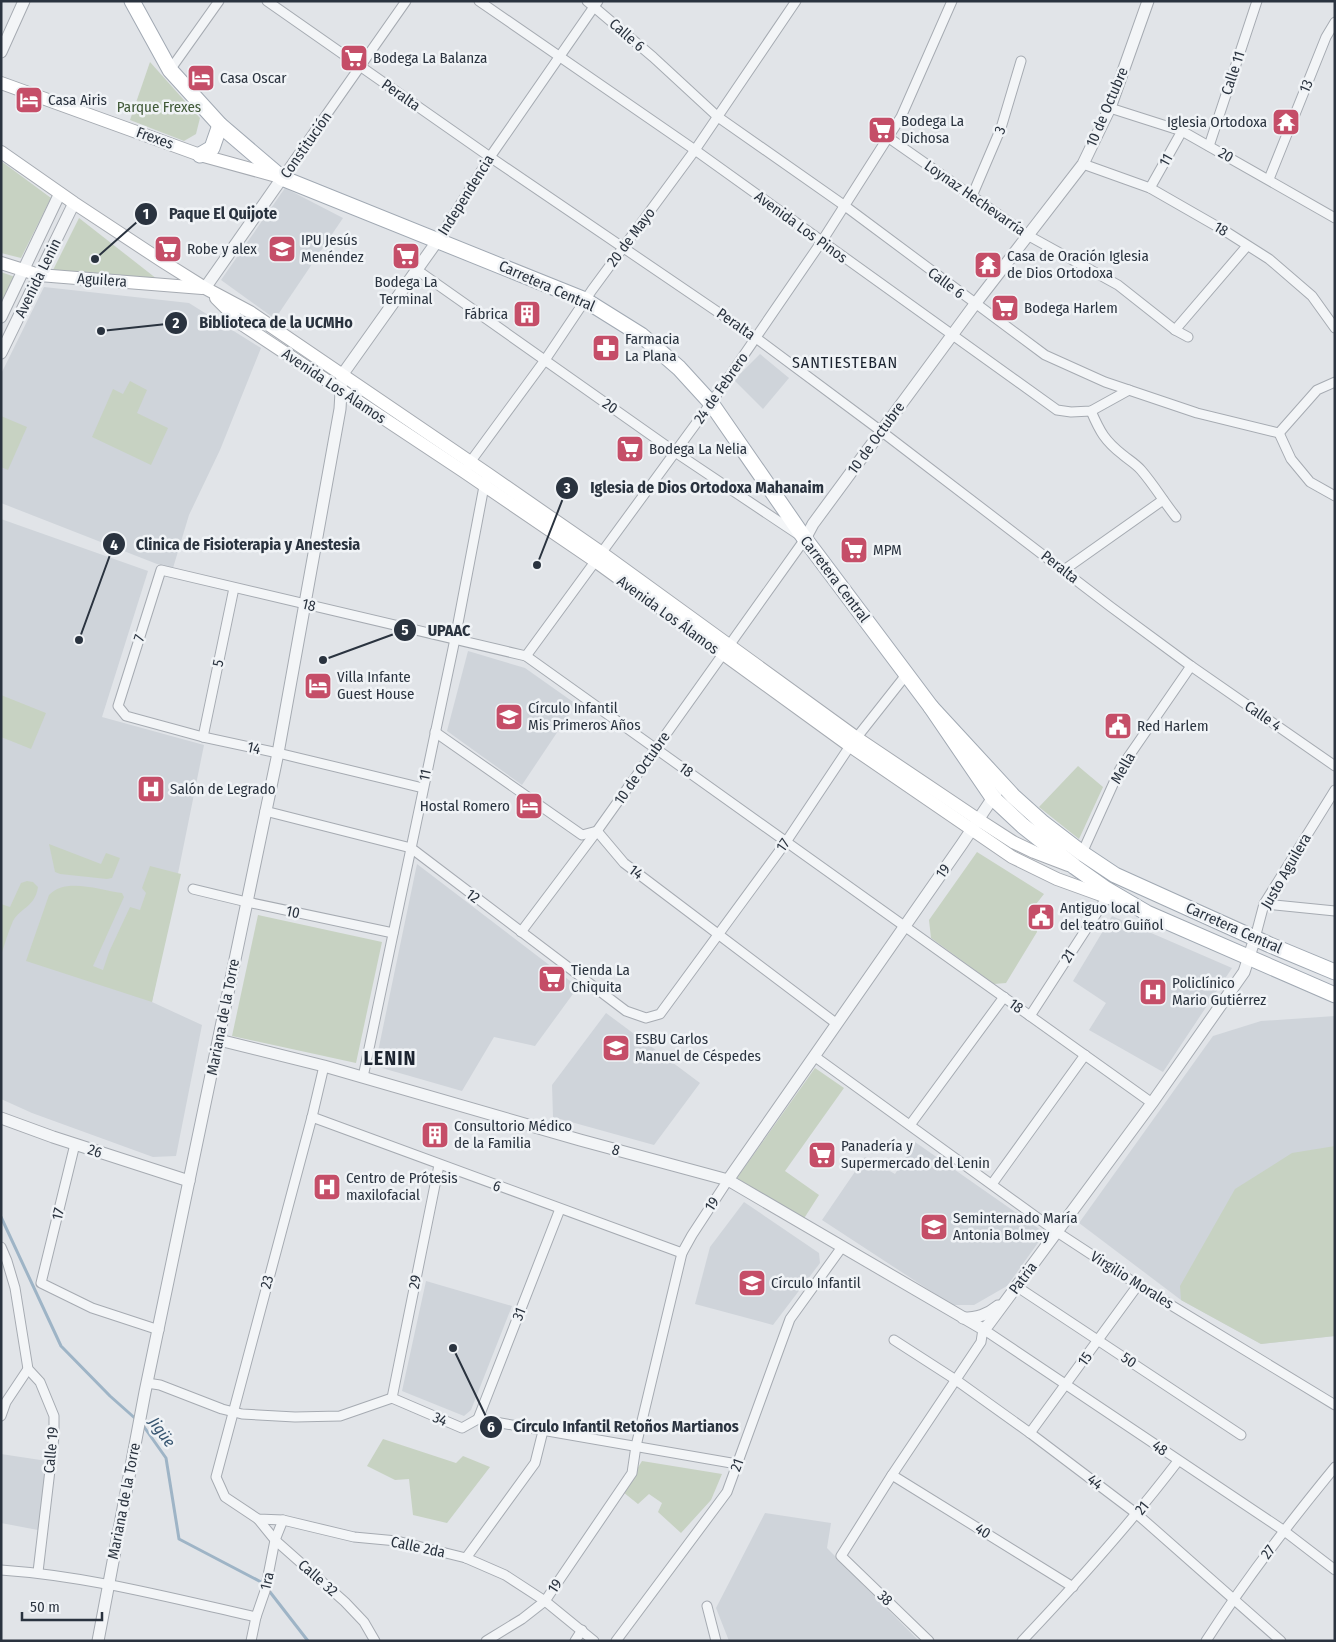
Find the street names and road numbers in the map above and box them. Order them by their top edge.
street label: Calle 6 [606,15,648,55]
street label: Calle 11 [1217,49,1249,97]
street label: 10 de Octubre [1082,64,1132,150]
street label: Peralta [378,75,424,115]
street label: 13 [1295,76,1317,95]
street label: Constitución [277,108,335,182]
street label: Frexes [134,123,176,153]
street label: 3 [990,123,1010,136]
street label: 20 [1215,144,1237,166]
street label: Independencia [434,151,498,239]
street label: 11 [1155,151,1177,169]
street label: Loynaz Hechevarría [921,156,1029,240]
street label: Avenida Los Pinos [751,187,851,267]
street label: 20 de Mayo [603,204,659,270]
street label: 18 [1211,218,1231,240]
street label: Avenida Lenin [11,235,65,321]
street label: Carretera Central [496,257,598,315]
street label: Calle 6 [924,264,968,302]
street label: Aguilera [77,269,127,291]
street label: Peralta [713,304,759,344]
street label: Avenida Los Álamos [279,345,389,427]
street label: 24 de Febrero [690,349,752,427]
street label: 20 [599,394,621,418]
street label: 10 de Octubre [844,398,908,478]
street label: Carretera Central [797,532,873,626]
street label: Peralta [1038,547,1082,587]
street label: Avenida Los Álamos [614,572,722,658]
street label: 18 [300,595,318,615]
street label: 7 [130,632,148,644]
street label: 5 [208,658,228,668]
street label: Calle 4 [1241,697,1285,735]
street label: 10 de Octubre [610,728,674,808]
street label: 14 [246,738,262,758]
street label: Mella [1107,749,1139,787]
street label: 18 [675,759,697,781]
street label: 11 [415,768,435,782]
street label: Justo Aguilera [1257,830,1315,912]
street label: 17 [772,835,794,855]
street label: 19 [932,860,954,882]
street label: 14 [625,861,647,883]
street label: 12 [463,885,484,907]
street label: Carretera Central [1183,899,1285,957]
street label: 10 [284,902,302,922]
street label: 21 [1057,946,1079,966]
street label: Mariana de la Torre [203,957,243,1077]
street label: 18 [1005,995,1027,1017]
street label: 26 [86,1140,104,1162]
street label: 8 [610,1140,622,1160]
street label: 6 [490,1176,504,1196]
street label: 19 [701,1194,723,1214]
street label: 17 [48,1206,68,1222]
street label: Virgilio Morales [1087,1247,1177,1313]
street label: Patria [1005,1258,1041,1298]
street label: 23 [257,1273,277,1291]
street label: 29 [405,1274,425,1290]
street label: 31 [508,1305,530,1323]
street label: 15 [1074,1348,1096,1369]
street label: 50 [1118,1348,1140,1372]
street label: 34 [430,1408,450,1430]
street label: Calle 19 [40,1426,62,1474]
street label: 48 [1149,1436,1171,1460]
street label: Mariana de la Torre [104,1441,144,1561]
street label: 21 [726,1456,748,1474]
street label: 44 [1084,1470,1106,1494]
street label: 21 [1131,1498,1153,1518]
street label: 40 [972,1519,994,1543]
street label: Calle 2da [389,1532,447,1562]
street label: 27 [1257,1542,1279,1562]
street label: Calle 32 [294,1556,342,1600]
street label: 1ra [256,1570,278,1592]
street label: 19 [544,1576,566,1596]
street label: 38 [874,1587,896,1609]

